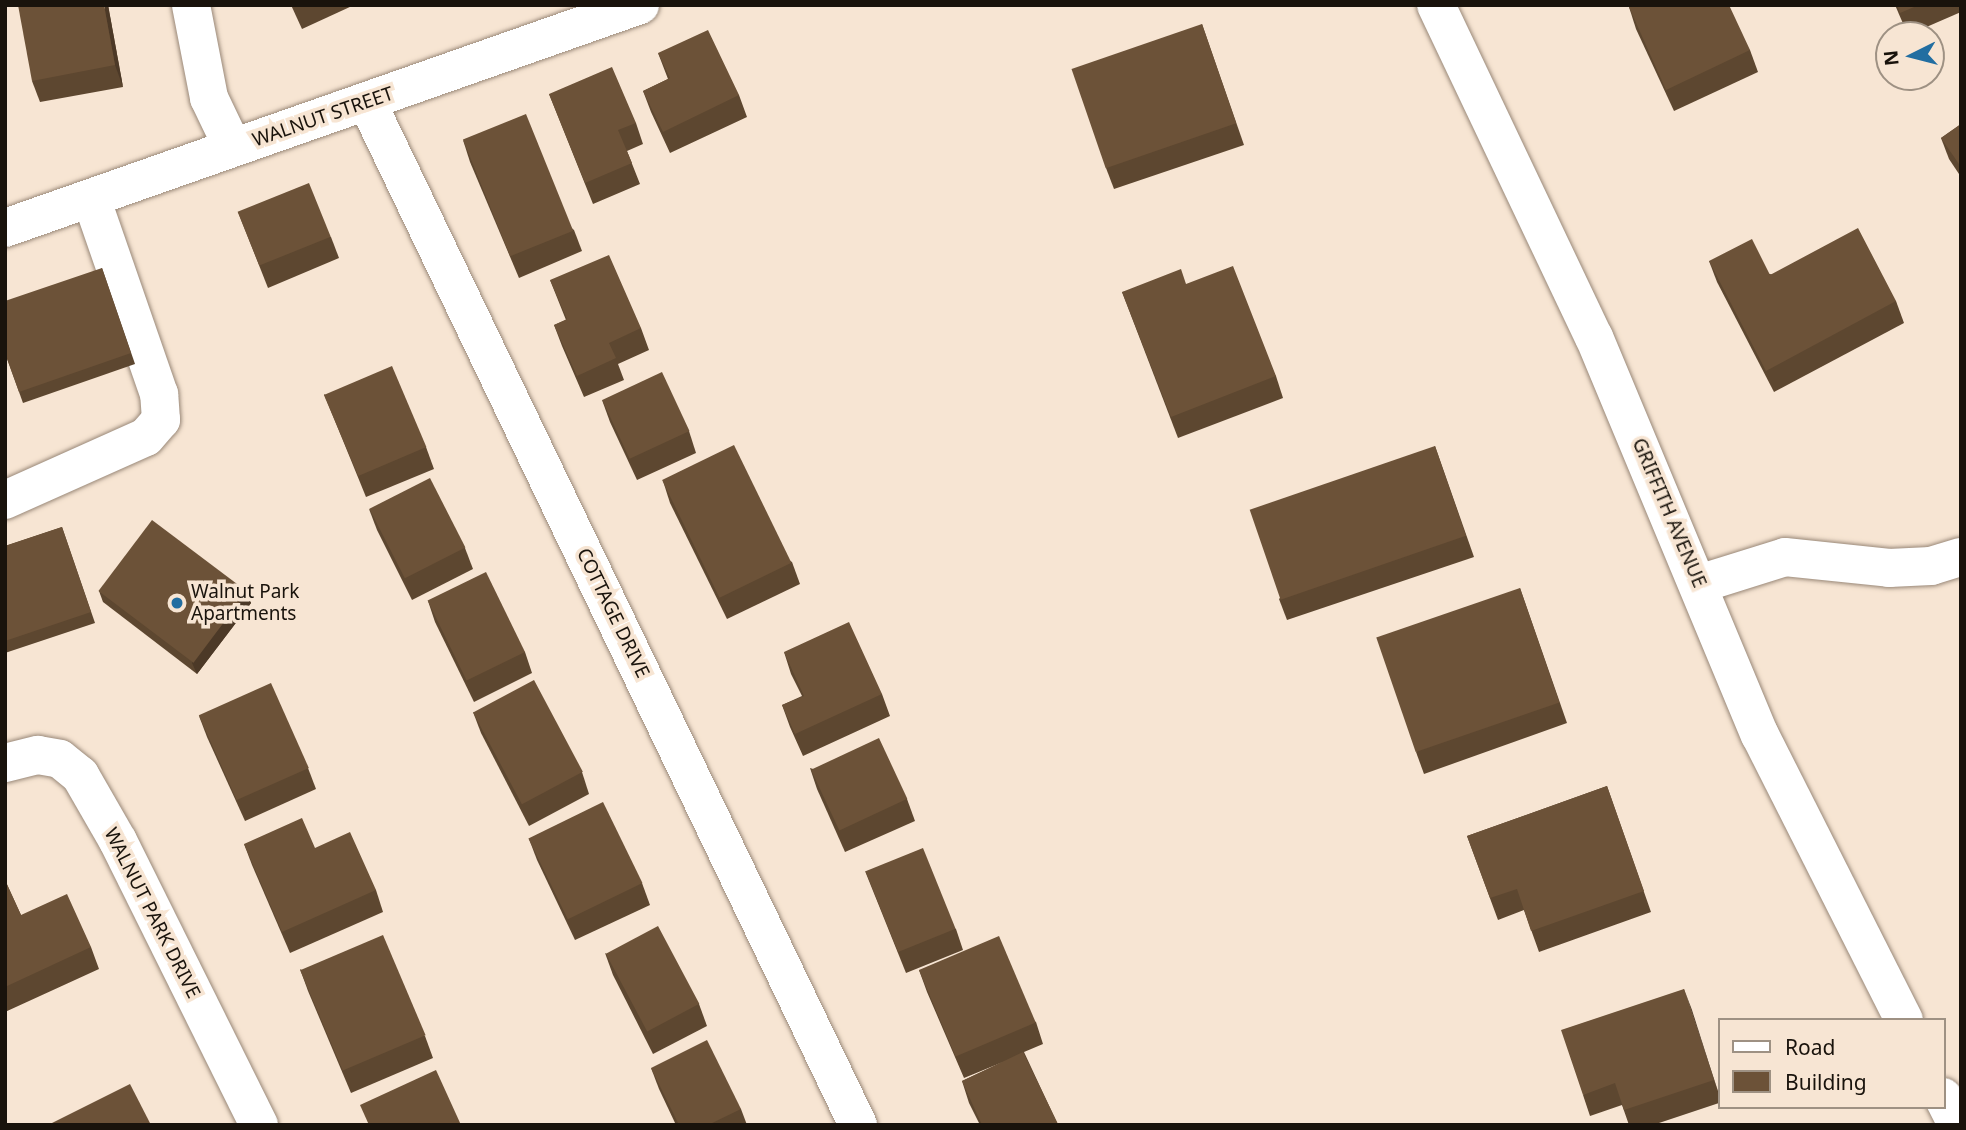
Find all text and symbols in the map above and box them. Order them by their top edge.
north arrow [1875,21,1945,91]
text: N [1877,49,1905,67]
street label: WALNUT STREET [250,82,396,152]
street label: GRIFFITH AVENUE [1627,435,1711,591]
street label: COTTAGE DRIVE [572,545,654,681]
place label: Walnut Park Apartments [191,581,299,625]
marker: Walnut Park Apartments [169,595,185,611]
street label: WALNUT PARK DRIVE [99,824,205,1002]
legend [1717,1018,1945,1109]
text: Road [1785,1033,1835,1061]
text: Building [1785,1068,1867,1096]

